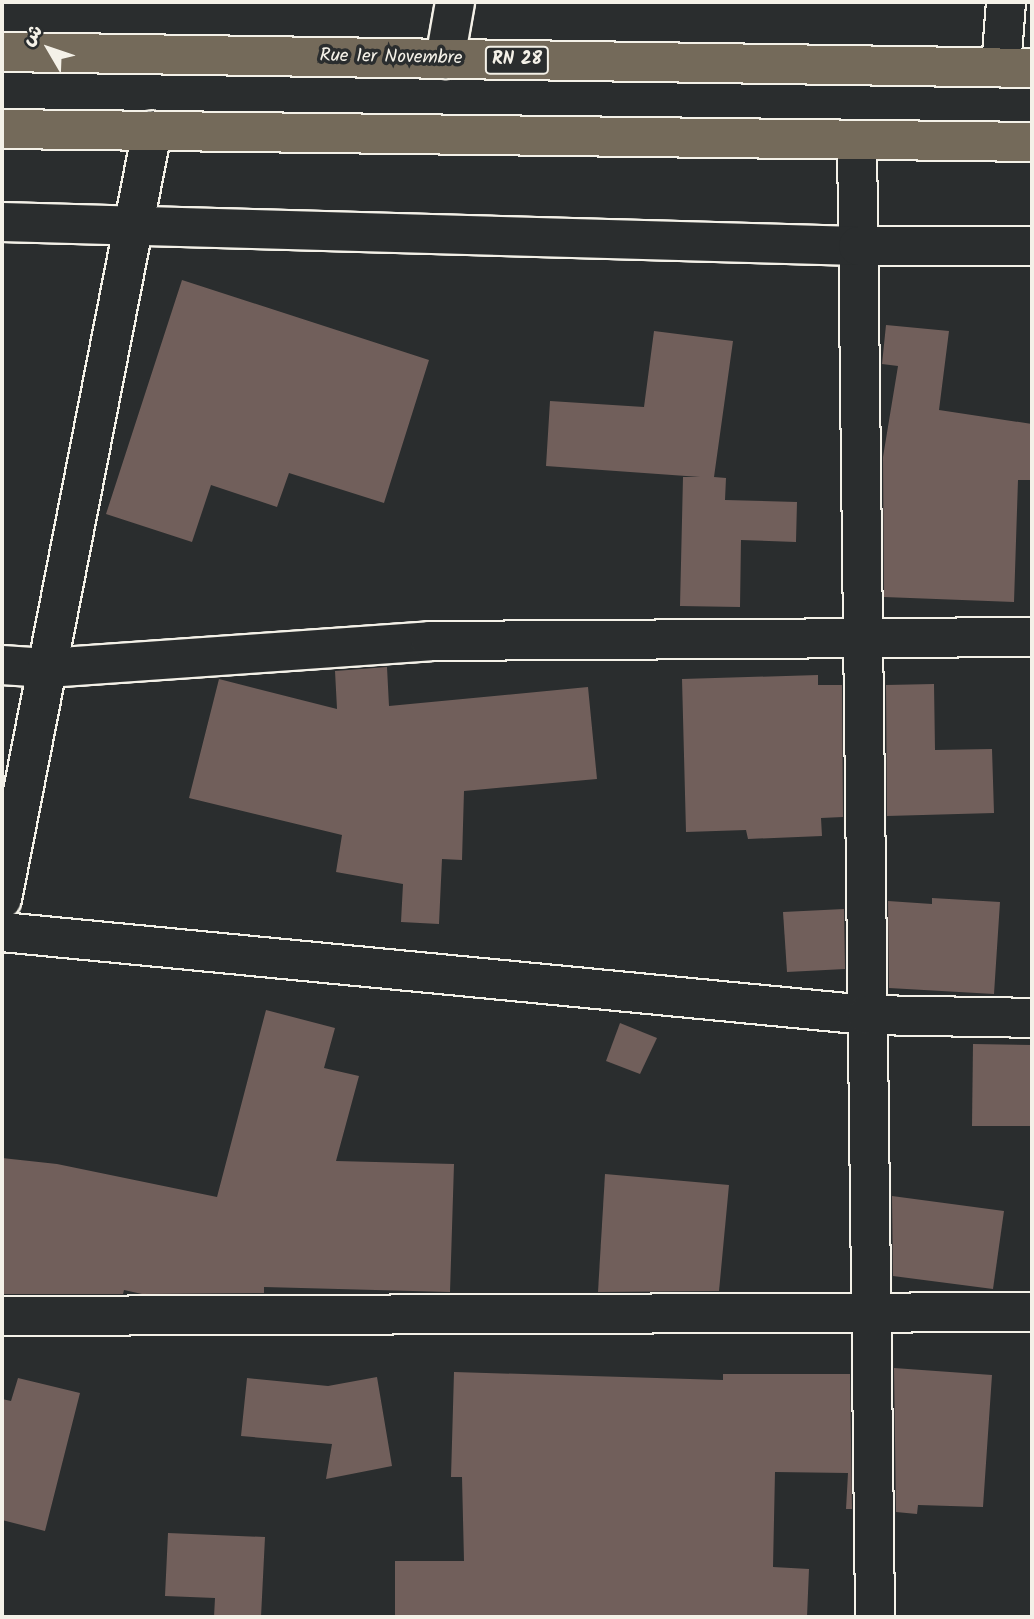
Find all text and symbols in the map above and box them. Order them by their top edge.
north arrow [14,14,84,84]
text: ش [14,18,51,53]
street label: Rue 1er Novembre [319,45,463,71]
road number: RN 28 [484,46,550,74]

